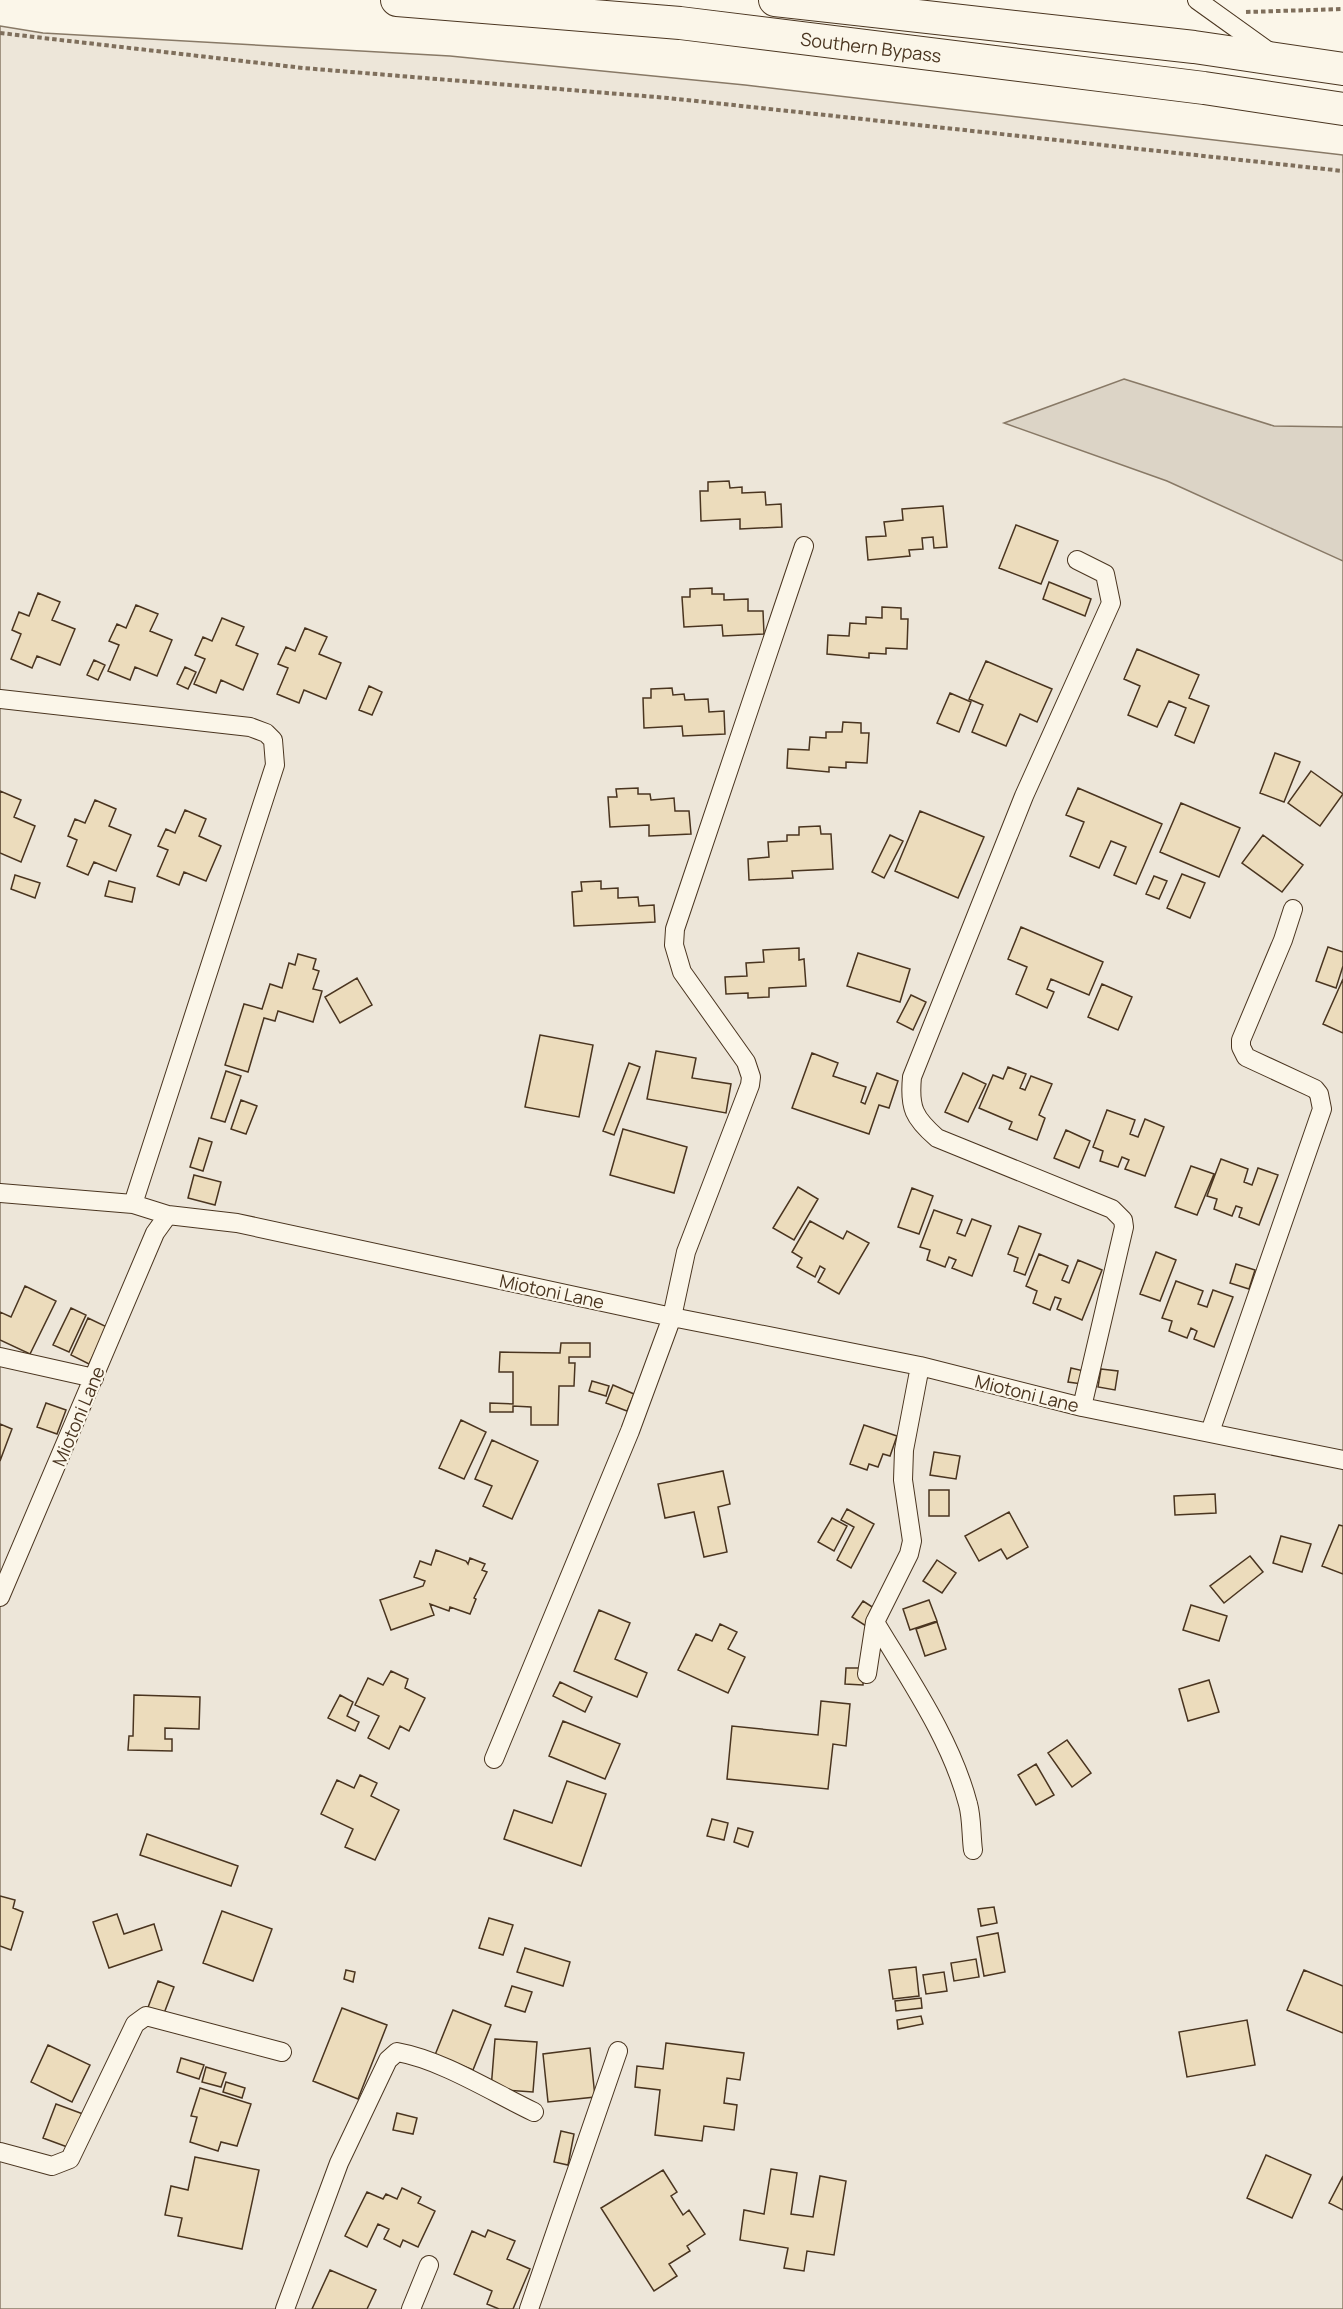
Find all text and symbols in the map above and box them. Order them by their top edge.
street label: Southern Bypass [799,26,943,68]
street label: Miotoni Lane [498,1268,606,1314]
street label: Miotoni Lane [46,1362,110,1470]
street label: Miotoni Lane [973,1368,1081,1418]

